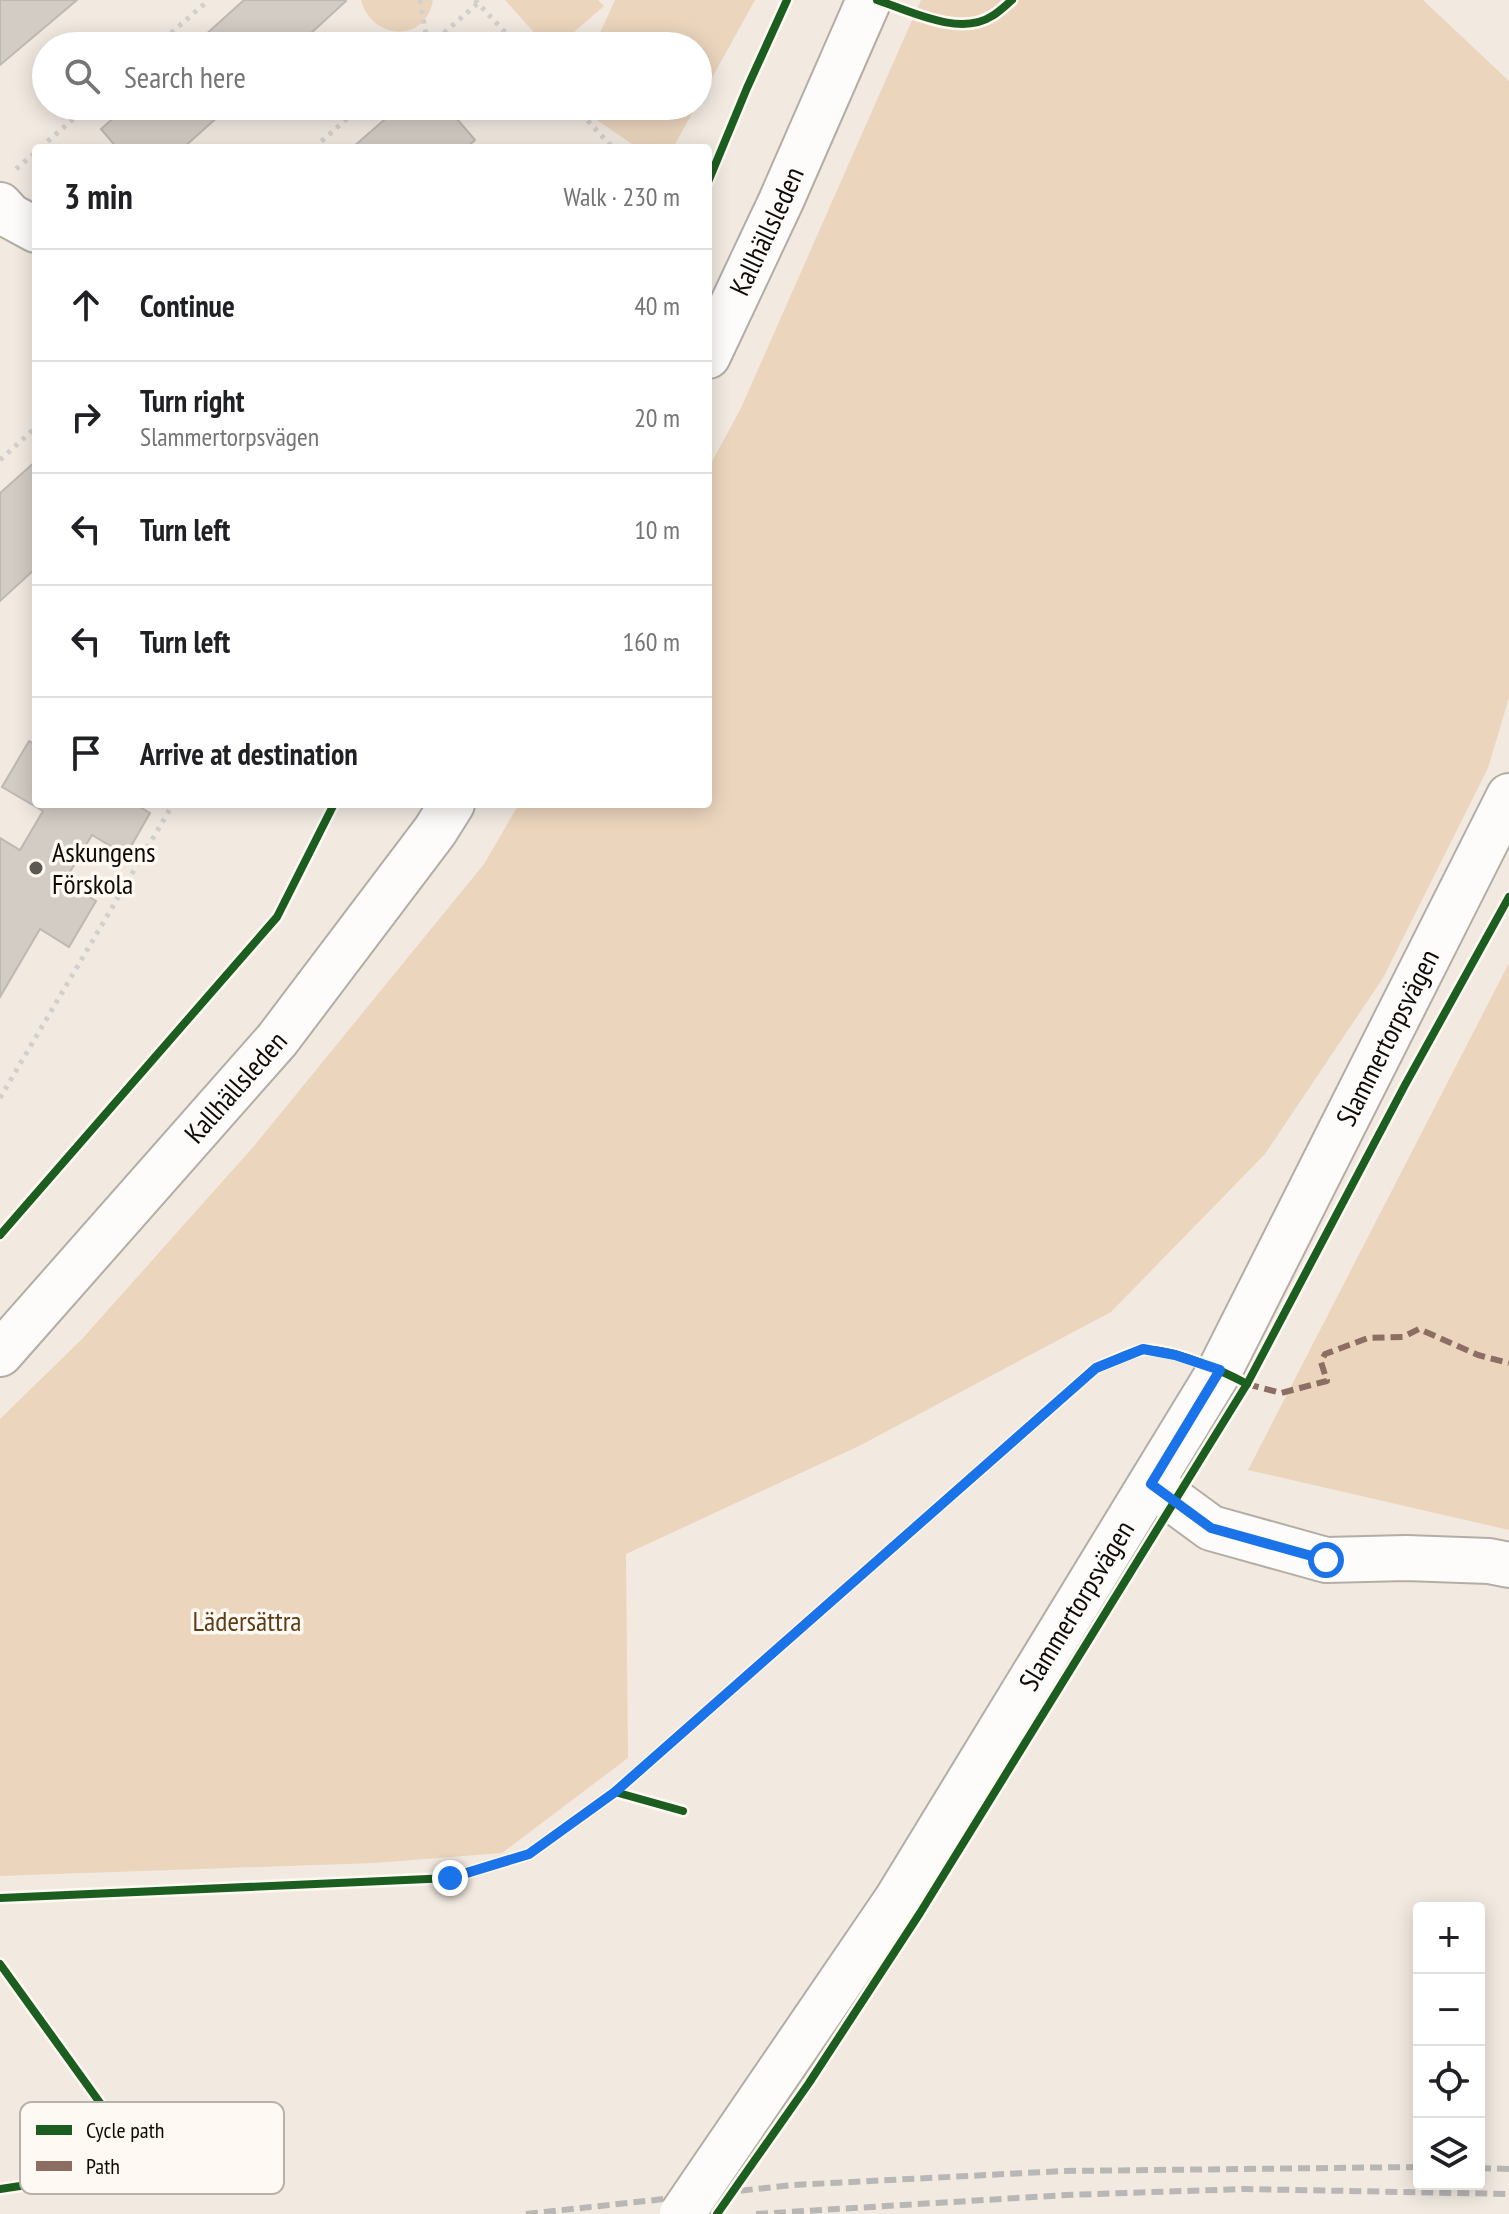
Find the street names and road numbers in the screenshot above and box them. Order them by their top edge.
street label: Kallhällsleden [720,161,812,301]
street label: Slammertorpsvägen [1327,943,1447,1132]
street label: Kallhällsleden [176,1023,295,1151]
street label: Slammertorpsvägen [1010,1513,1142,1697]

